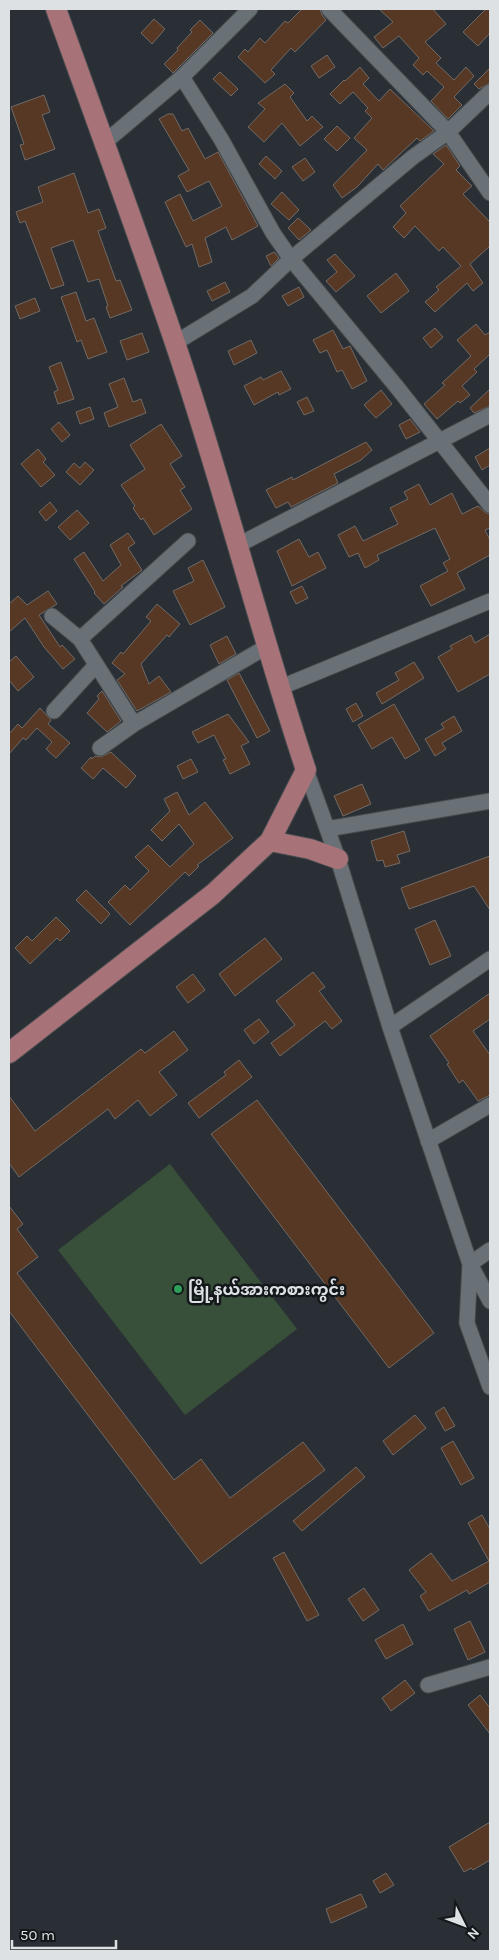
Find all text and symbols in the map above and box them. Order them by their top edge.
place label: မြို့နယ်အားကစားကွင်း [188,1278,345,1303]
marker: မြို့နယ်အားကစားကွင်း [172,1283,184,1295]
north arrow [439,1900,489,1950]
scale bar [12,1918,116,1950]
text: N [464,1924,483,1943]
text: 50 m [20,1926,55,1944]

